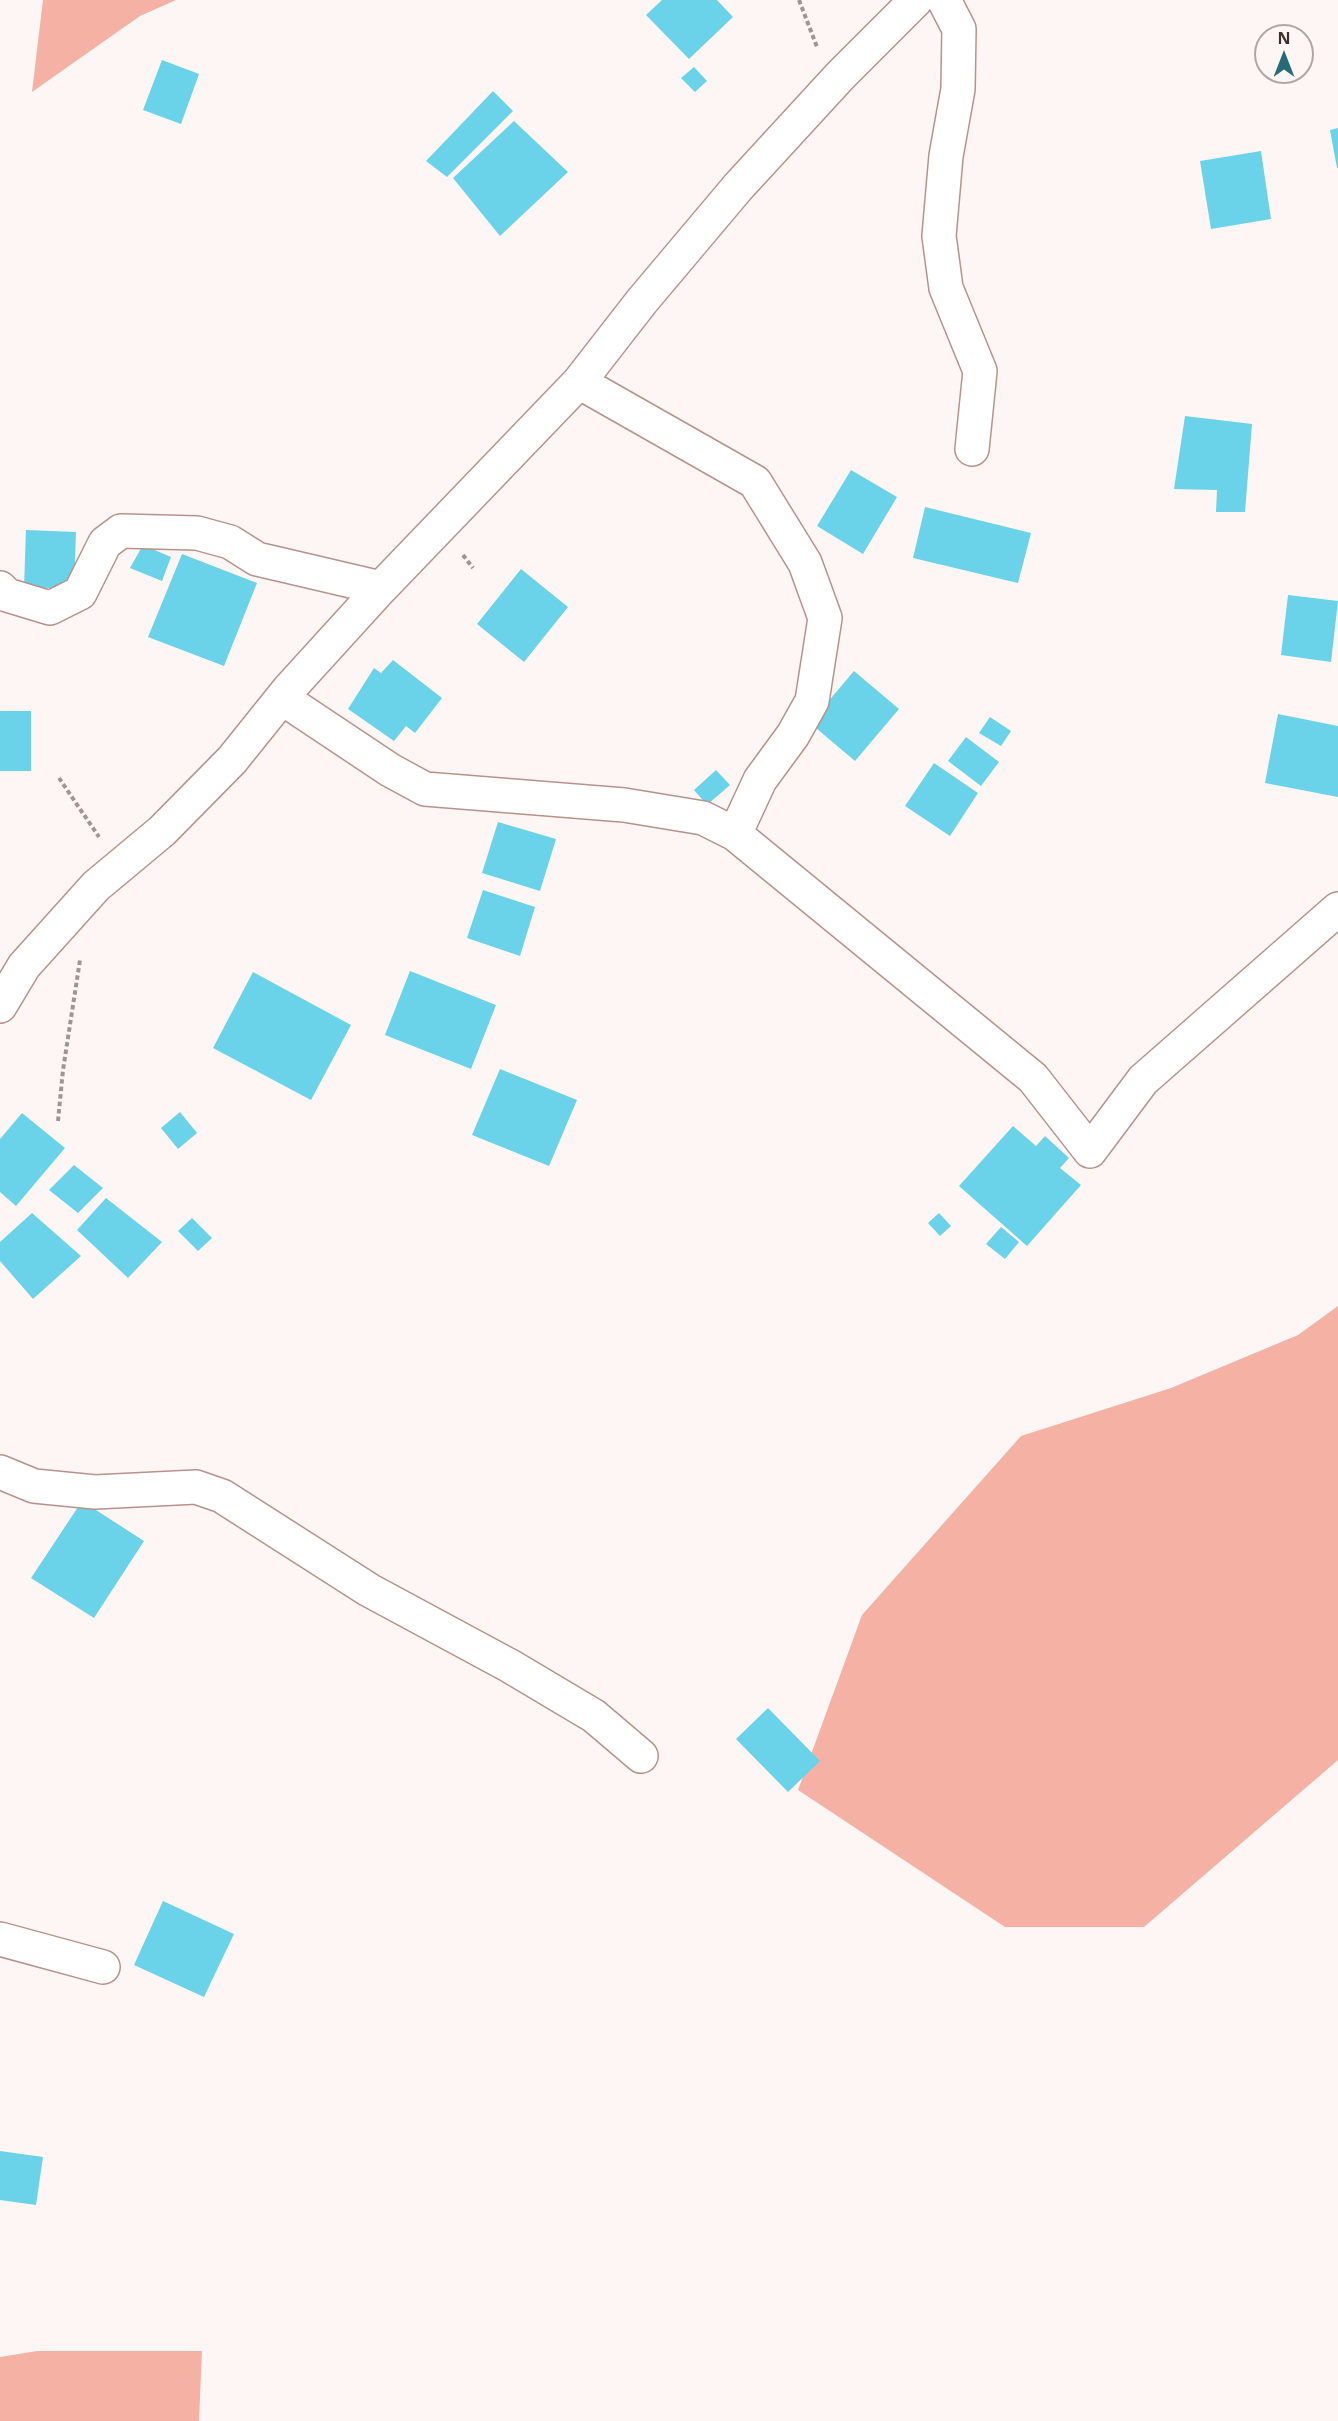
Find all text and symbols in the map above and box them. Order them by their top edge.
north arrow [1254,24,1314,84]
text: N [1277,27,1291,49]

